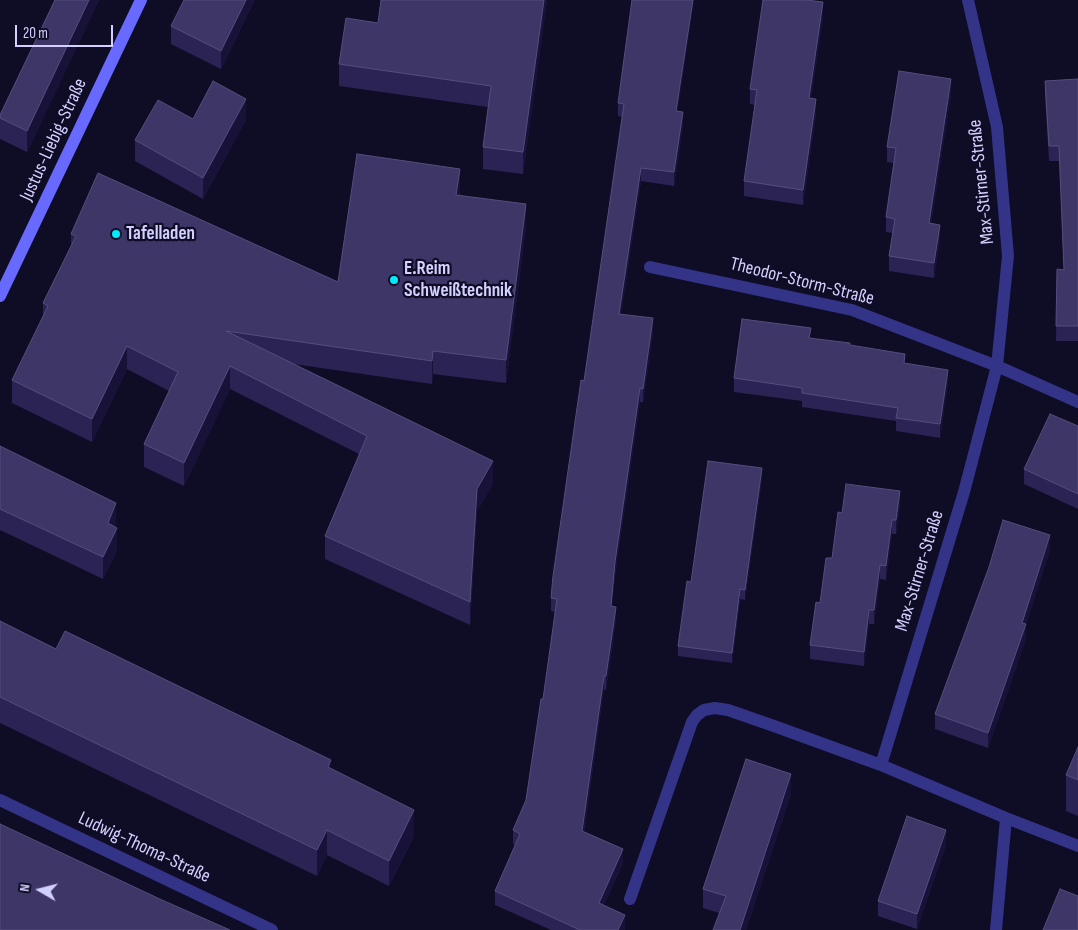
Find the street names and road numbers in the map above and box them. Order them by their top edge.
street label: Justus-Liebig-Straße [16,75,92,205]
street label: Max-Stirner-Straße [964,118,1000,246]
street label: Theodor-Storm-Straße [728,253,876,311]
street label: Max-Stirner-Straße [891,508,949,634]
street label: Ludwig-Thoma-Straße [74,807,214,889]

